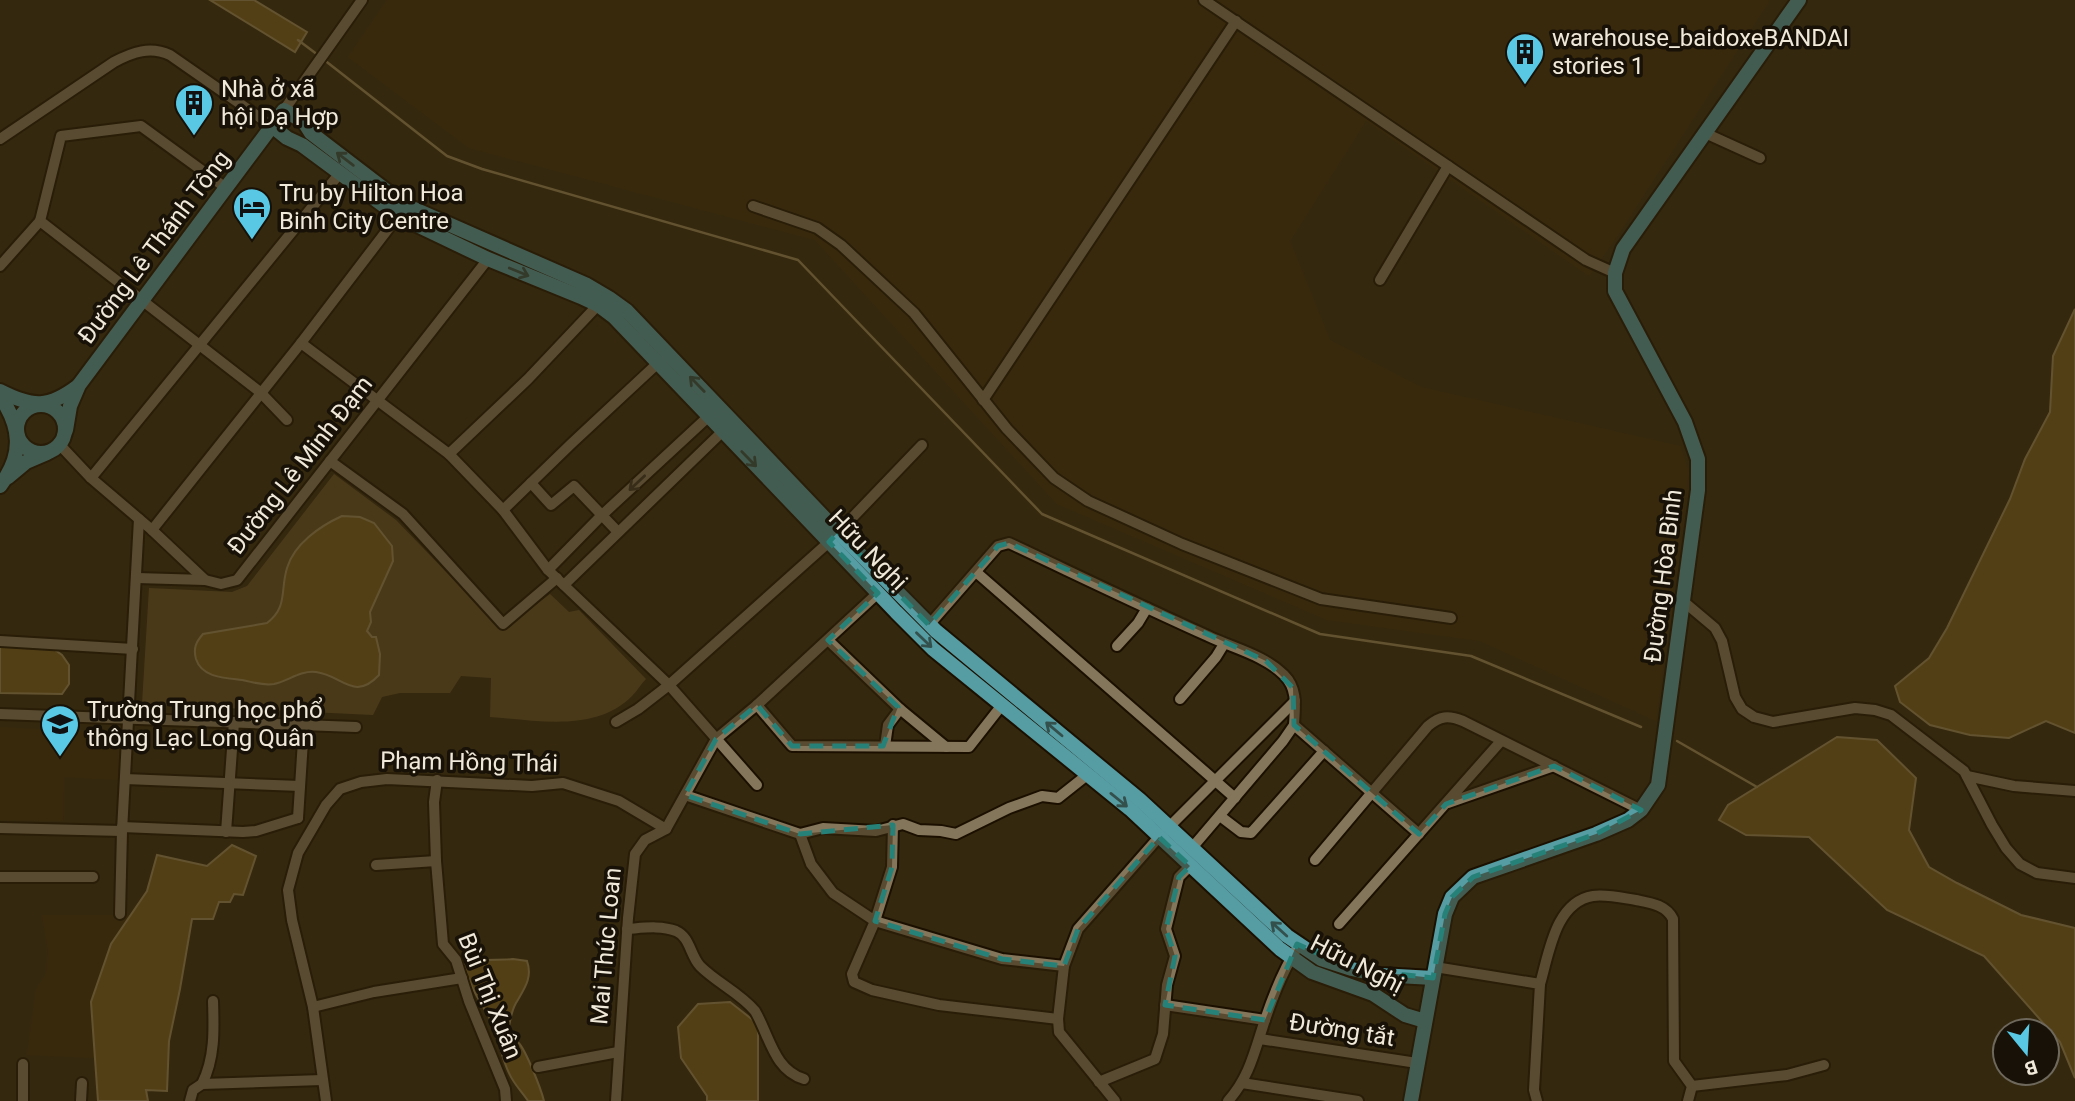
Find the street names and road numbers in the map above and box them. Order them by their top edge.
street label: Đường Lê Thánh Tông [72,145,236,349]
street label: Đường Lê Minh Đạm [222,370,378,560]
street label: Đường Hòa Bình [1638,488,1688,664]
street label: Hữu Nghị [823,504,913,596]
street label: Phạm Hồng Thái [380,746,558,778]
street label: Mai Thúc Loan [585,866,627,1026]
street label: Bùi Thị Xuân [452,929,528,1063]
street label: Hữu Nghị [1306,929,1408,999]
street label: Đường tắt [1287,1008,1397,1052]

